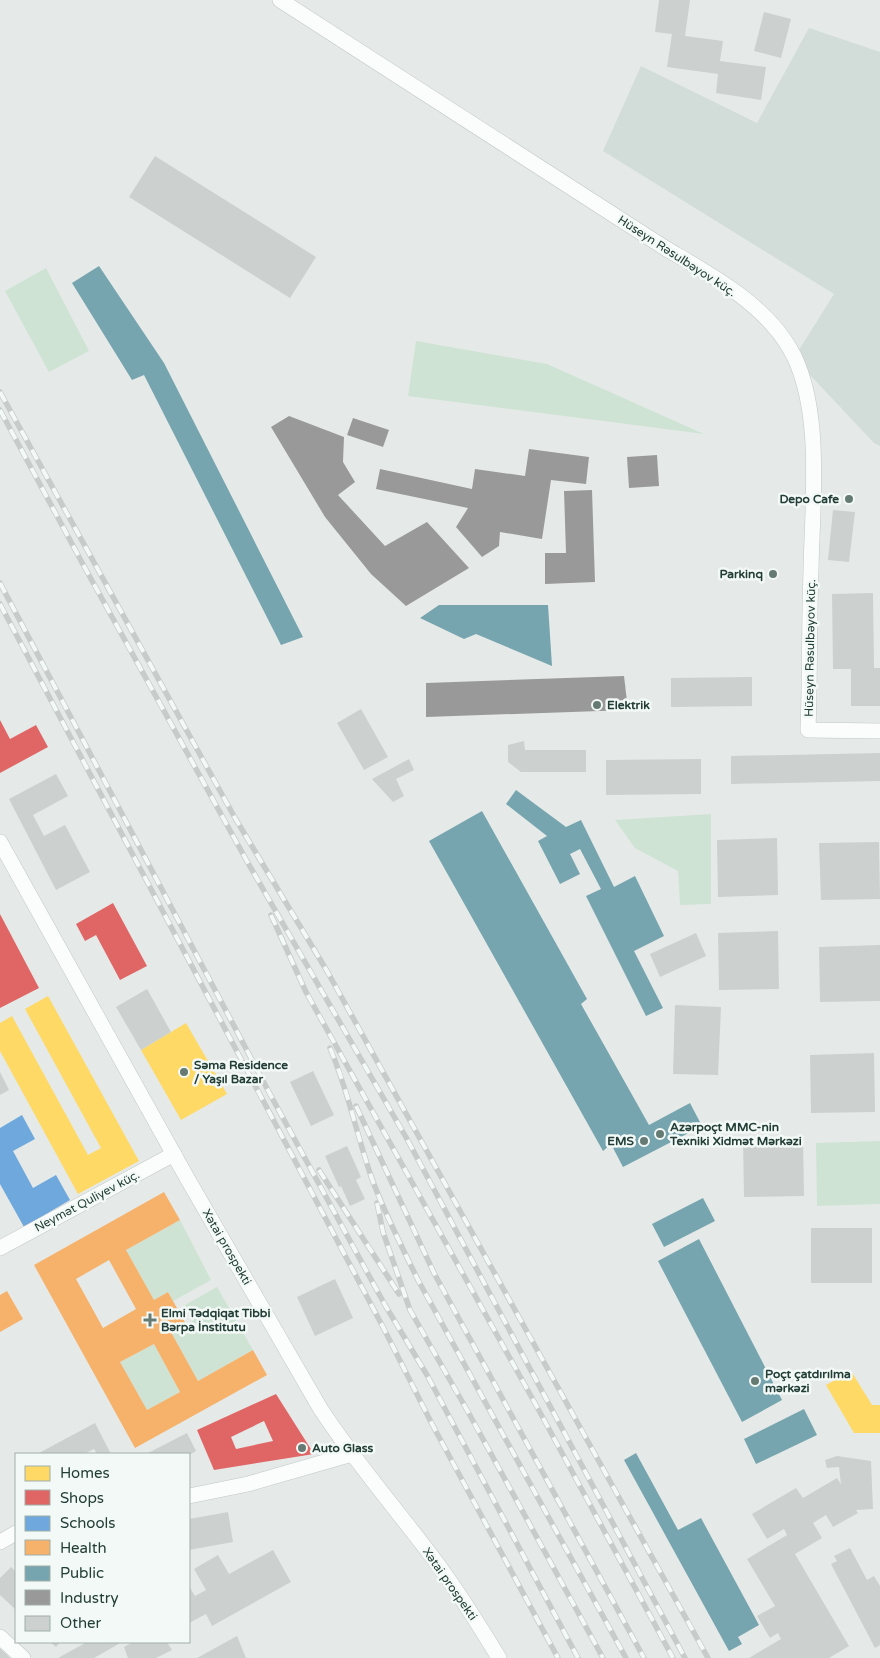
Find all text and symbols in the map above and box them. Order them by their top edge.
street label: Hüseyn Rəsulbəyov küç. [615,213,739,299]
place label: Depo Cafe [779,492,839,507]
marker: Depo Cafe [843,493,855,505]
place label: Parkinq [719,567,763,582]
marker: Parkinq [767,568,779,580]
street label: Hüseyn Rəsulbəyov küç. [802,579,818,717]
place label: Elektrik [607,698,650,712]
marker: Elektrik [591,699,603,711]
place label: Səma Residence / Yaşıl Bazar [194,1058,288,1087]
marker: Səma Residence / Yaşıl Bazar [178,1066,190,1078]
place label: Azərpoçt MMC-nin Texniki Xidmət Mərkəzi [669,1120,802,1148]
marker: Azərpoçt MMC-nin Texniki Xidmət Mərkəzi [654,1128,666,1140]
place label: EMS [607,1134,635,1148]
marker: EMS [638,1135,650,1147]
street label: Neymət Quliyev küç. [32,1167,142,1235]
street label: Xətai prospekti [200,1207,254,1287]
place label: Elmi Tədqiqat Tibbi Bərpa İnstitutu [161,1306,270,1335]
marker: Elmi Tədqiqat Tibbi Bərpa İnstitutu [143,1313,157,1327]
place label: Poçt çatdırılma mərkəzi [765,1367,851,1395]
marker: Poçt çatdırılma mərkəzi [749,1375,761,1387]
place label: Auto Glass [312,1441,374,1455]
marker: Auto Glass [296,1442,308,1454]
legend [15,1453,190,1643]
text: Homes [60,1464,110,1482]
text: Shops [60,1489,104,1507]
text: Schools [60,1514,116,1532]
text: Health [60,1539,107,1557]
street label: Xətai prospekti [420,1545,480,1623]
text: Public [60,1564,104,1582]
text: Industry [60,1589,119,1607]
text: Other [60,1614,102,1632]

